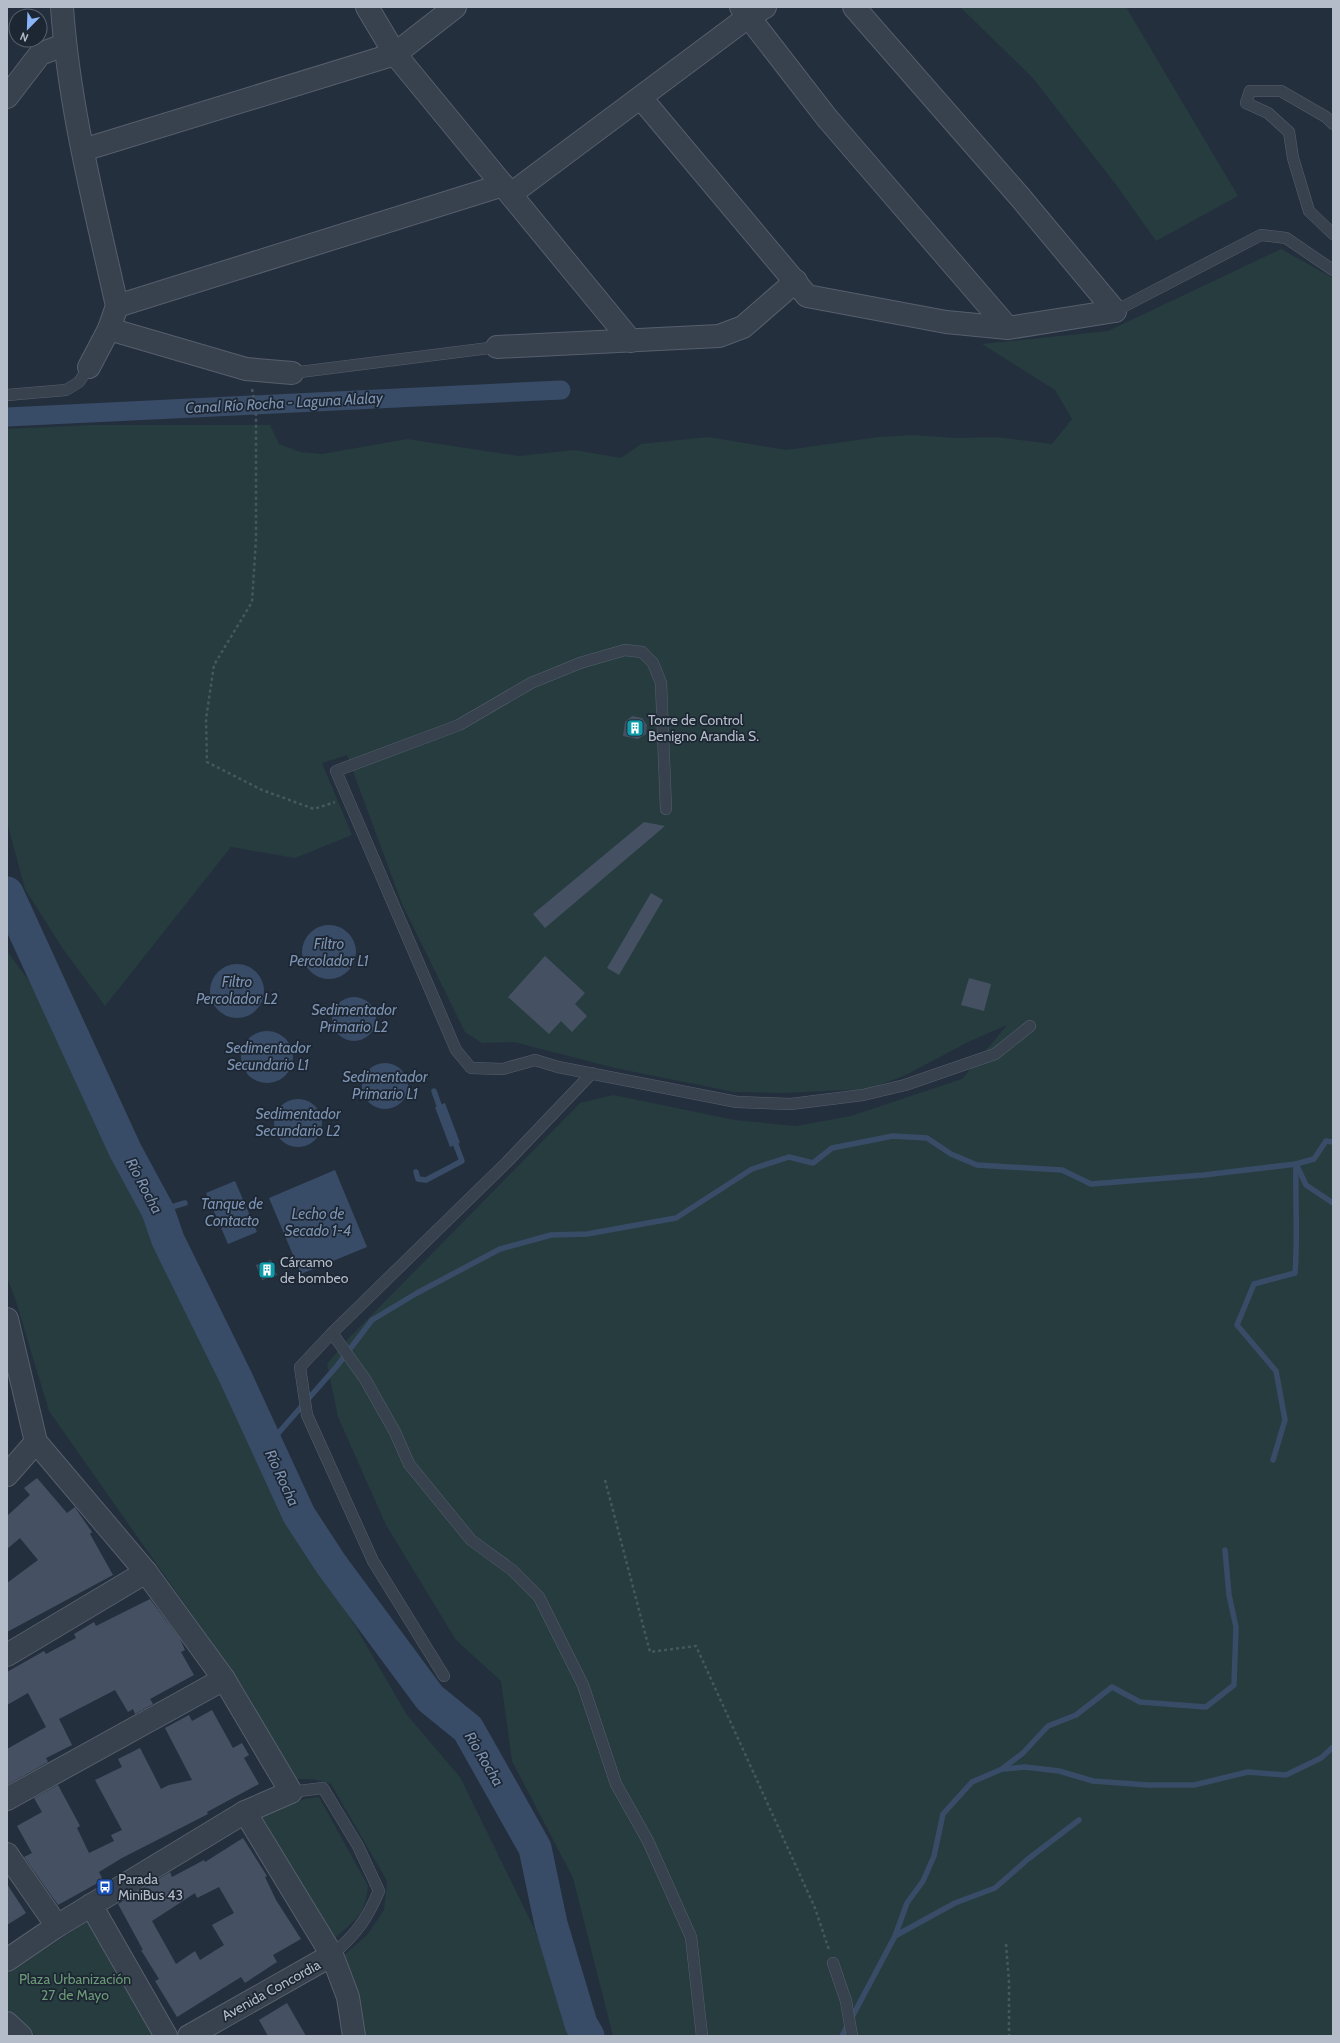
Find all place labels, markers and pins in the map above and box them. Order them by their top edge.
place label: Torre de Control Benigno Arandia S. [648,711,759,745]
building icon: Torre de Control Benigno Arandia S. [625,718,645,738]
place label: Cárcamo de bombeo [280,1253,349,1287]
building icon: Cárcamo de bombeo [257,1260,277,1280]
place label: Parada MiniBus 43 [118,1870,183,1904]
bus stop icon: Parada MiniBus 43 [95,1877,115,1897]

